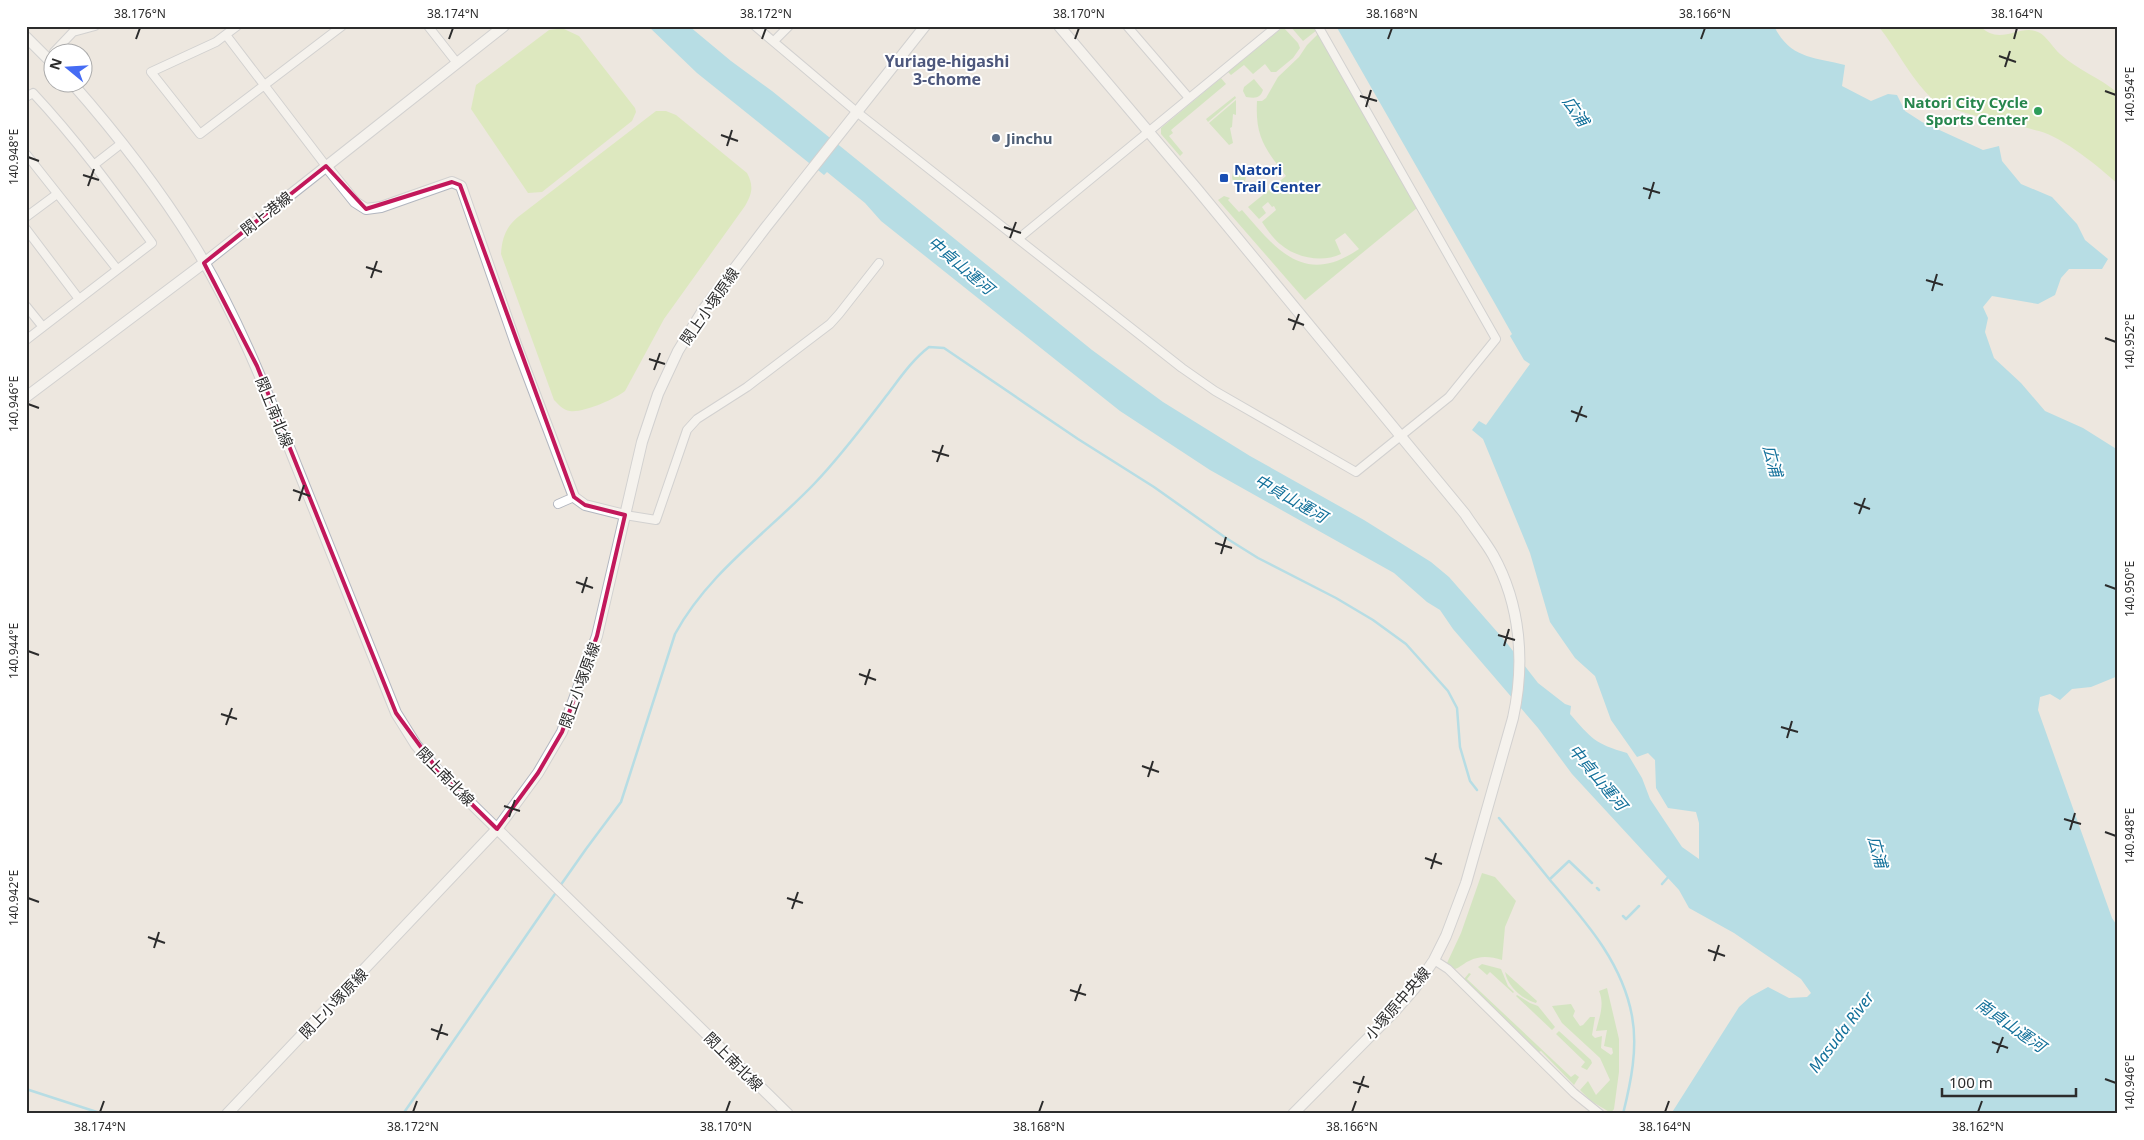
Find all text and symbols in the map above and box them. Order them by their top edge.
text: 38.176°N [114,5,166,22]
text: 38.174°N [427,5,479,22]
text: 38.172°N [740,5,792,22]
text: 38.170°N [1053,5,1105,22]
text: 38.168°N [1366,5,1418,22]
text: 38.166°N [1679,5,1731,22]
text: 38.164°N [1991,5,2043,22]
north arrow [42,42,92,92]
district label: Yuriage-higashi 3-chome [885,50,1009,90]
text: N [44,55,66,72]
text: 140.954°E [2121,67,2138,123]
water label: 広浦 [1558,92,1596,133]
place label: Natori City Cycle Sports Center [1903,92,2028,129]
marker: Natori City Cycle Sports Center [2032,105,2044,117]
place label: Jinchu [1004,128,1052,148]
text: 140.948°E [5,129,22,185]
marker: Jinchu [990,132,1002,144]
place label: Natori Trail Center [1234,159,1321,196]
marker: Natori Trail Center [1218,172,1230,184]
street label: 閖上港線 [236,187,296,239]
water label: 中貞山運河 [923,231,1001,301]
street label: 閖上小塚原線 [675,263,743,349]
text: 140.952°E [2121,314,2138,370]
street label: 閖上南北線 [252,373,298,451]
text: 140.946°E [5,376,22,432]
water label: 広浦 [1758,443,1789,482]
water label: 中貞山運河 [1251,468,1334,529]
text: 140.950°E [2121,561,2138,617]
text: 140.944°E [5,623,22,679]
street label: 閖上小塚原線 [554,639,604,731]
water label: 中貞山運河 [1564,739,1634,817]
street label: 閖上南北線 [413,742,479,810]
text: 140.948°E [2121,808,2138,864]
water label: 広浦 [1863,834,1894,873]
text: 140.942°E [5,870,22,926]
street label: 小塚原中央線 [1360,962,1434,1044]
street label: 閖上小塚原線 [295,964,371,1042]
water label: Masuda River [1803,986,1879,1077]
water label: 南貞山運河 [1972,993,2053,1059]
street label: 閖上南北線 [700,1027,768,1095]
text: 140.946°E [2121,1055,2138,1111]
scale bar [1942,1065,2075,1097]
text: 100 m [1949,1072,1993,1092]
text: 38.174°N [74,1118,126,1135]
text: 38.172°N [387,1118,439,1135]
text: 38.170°N [700,1118,752,1135]
text: 38.168°N [1013,1118,1065,1135]
text: 38.166°N [1326,1118,1378,1135]
text: 38.164°N [1639,1118,1691,1135]
text: 38.162°N [1952,1118,2004,1135]

